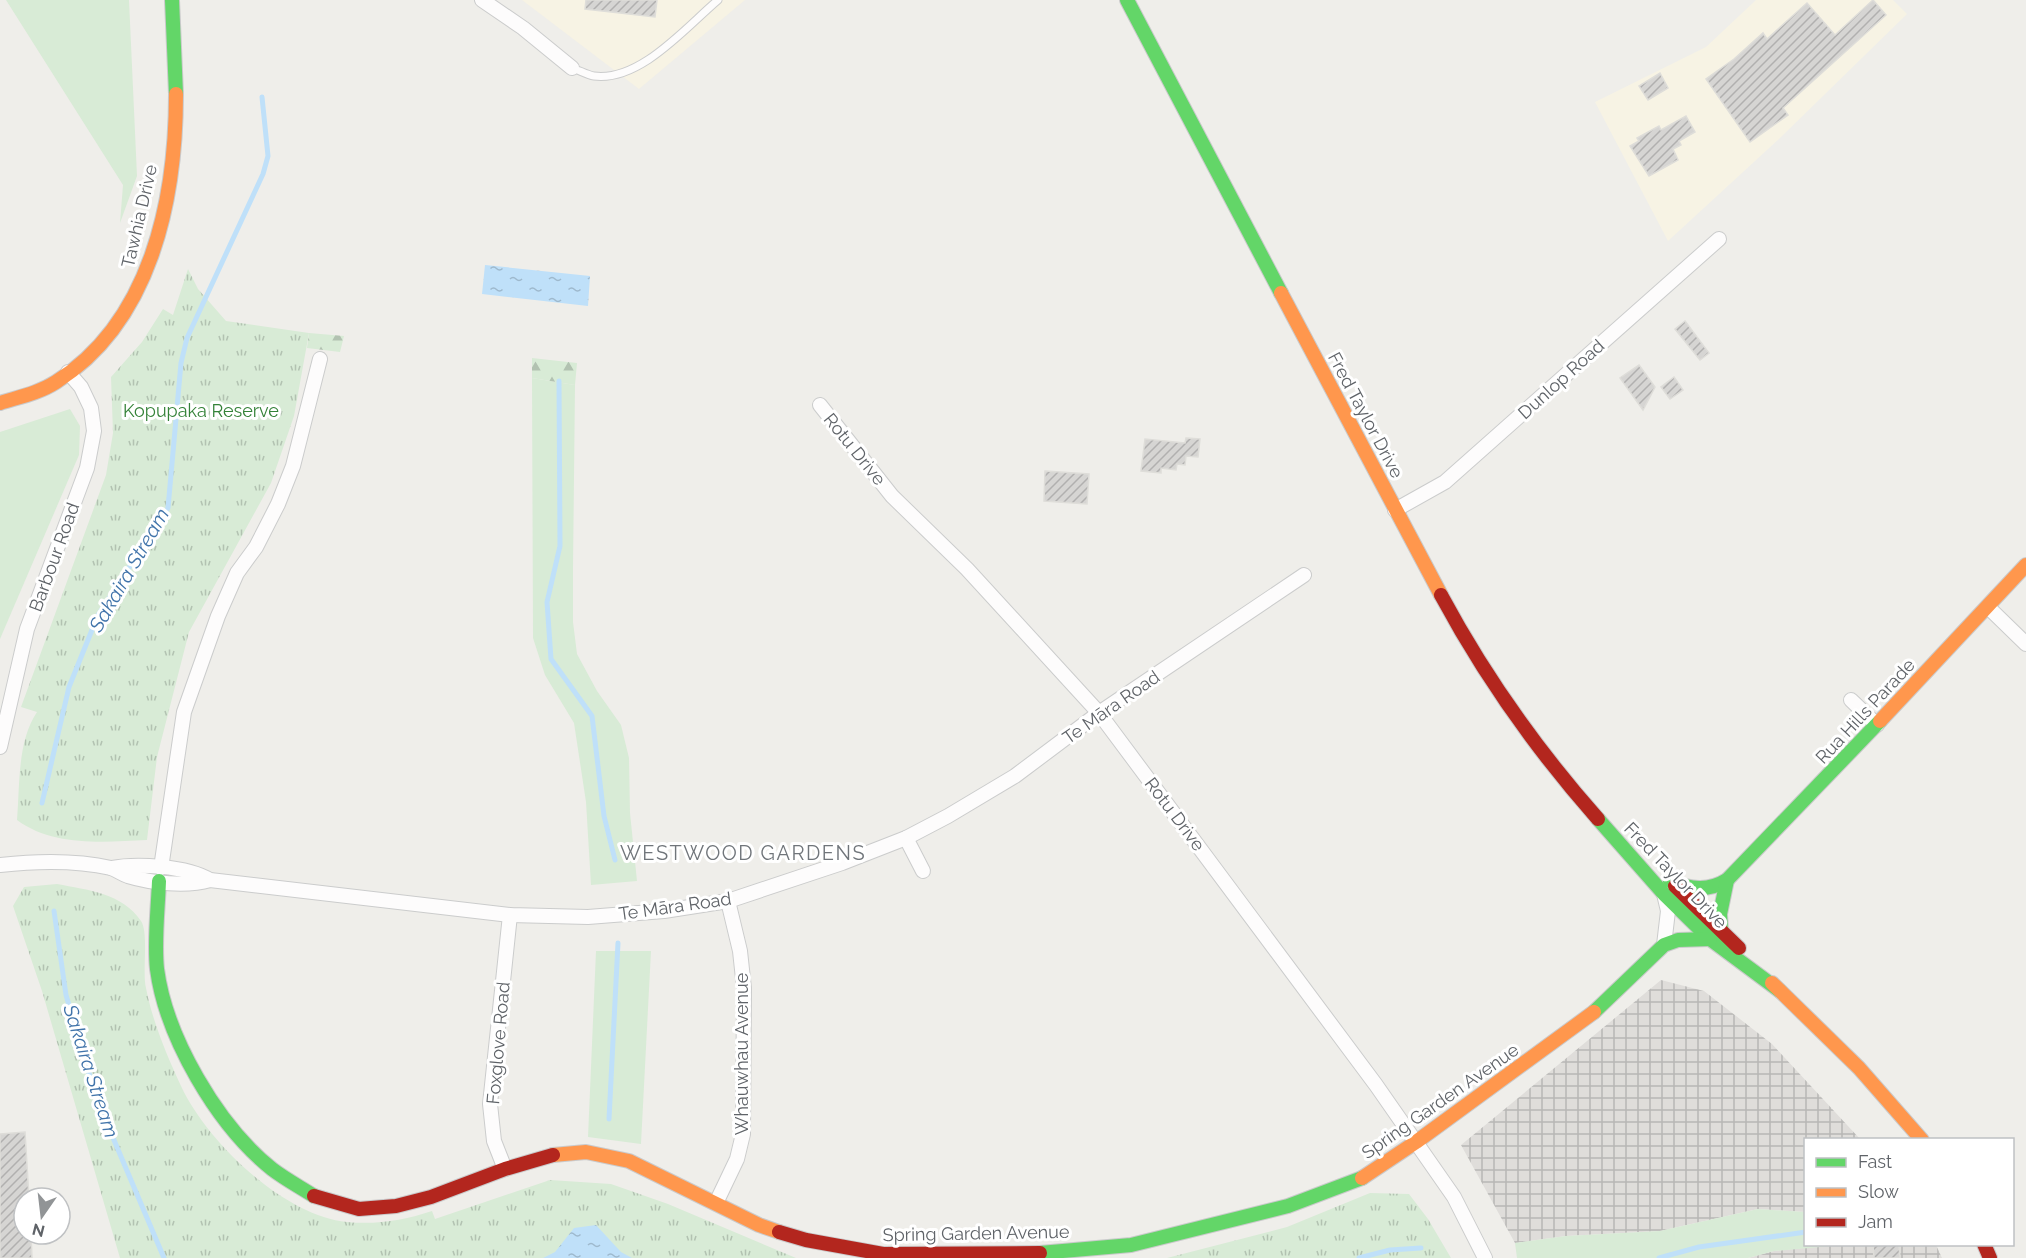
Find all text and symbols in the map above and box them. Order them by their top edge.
street label: Tawhia Drive [117,162,161,270]
street label: Dunlop Road [1514,335,1608,423]
street label: Fred Taylor Drive [1324,349,1408,482]
park label: Kopupaka Reserve [123,400,279,421]
street label: Rotu Drive [820,409,891,489]
street label: Barbour Road [25,500,83,614]
water label: Sakaira Stream [83,504,174,637]
street label: Rua Hills Parade [1811,654,1919,768]
street label: Te Māra Road [1058,666,1164,748]
street label: Rotu Drive [1141,773,1210,855]
street label: Fred Taylor Drive [1620,818,1732,933]
district label: WESTWOOD GARDENS [620,841,866,865]
street label: Te Māra Road [617,888,733,924]
street label: Whauwhau Avenue [731,972,752,1135]
street label: Foxglove Road [482,981,514,1105]
water label: Sakaira Stream [58,1000,124,1141]
street label: Spring Garden Avenue [1358,1039,1523,1163]
legend [1804,1138,2014,1246]
text: Fast [1858,1151,1892,1172]
text: Slow [1858,1181,1899,1202]
north arrow [12,1186,72,1246]
text: Jam [1858,1211,1893,1232]
text: N [30,1219,47,1241]
street label: Spring Garden Avenue [882,1221,1070,1245]

